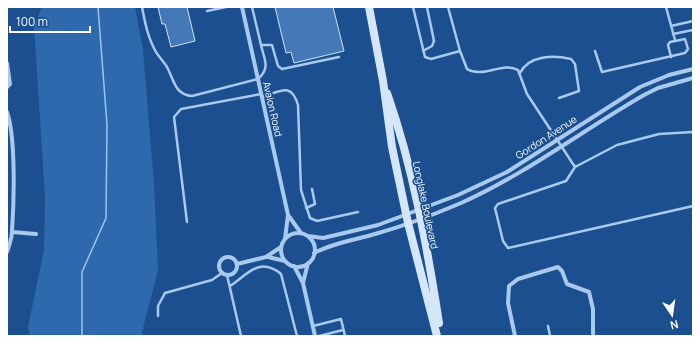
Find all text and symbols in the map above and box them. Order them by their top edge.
scale bar [10,8,90,34]
text: 100 m [16,13,48,30]
street label: Avalon Road [260,80,286,138]
street label: Gordon Avenue [513,112,579,162]
street label: Longlake Boulevard [410,160,442,250]
north arrow [652,295,692,335]
text: N [669,317,680,333]

